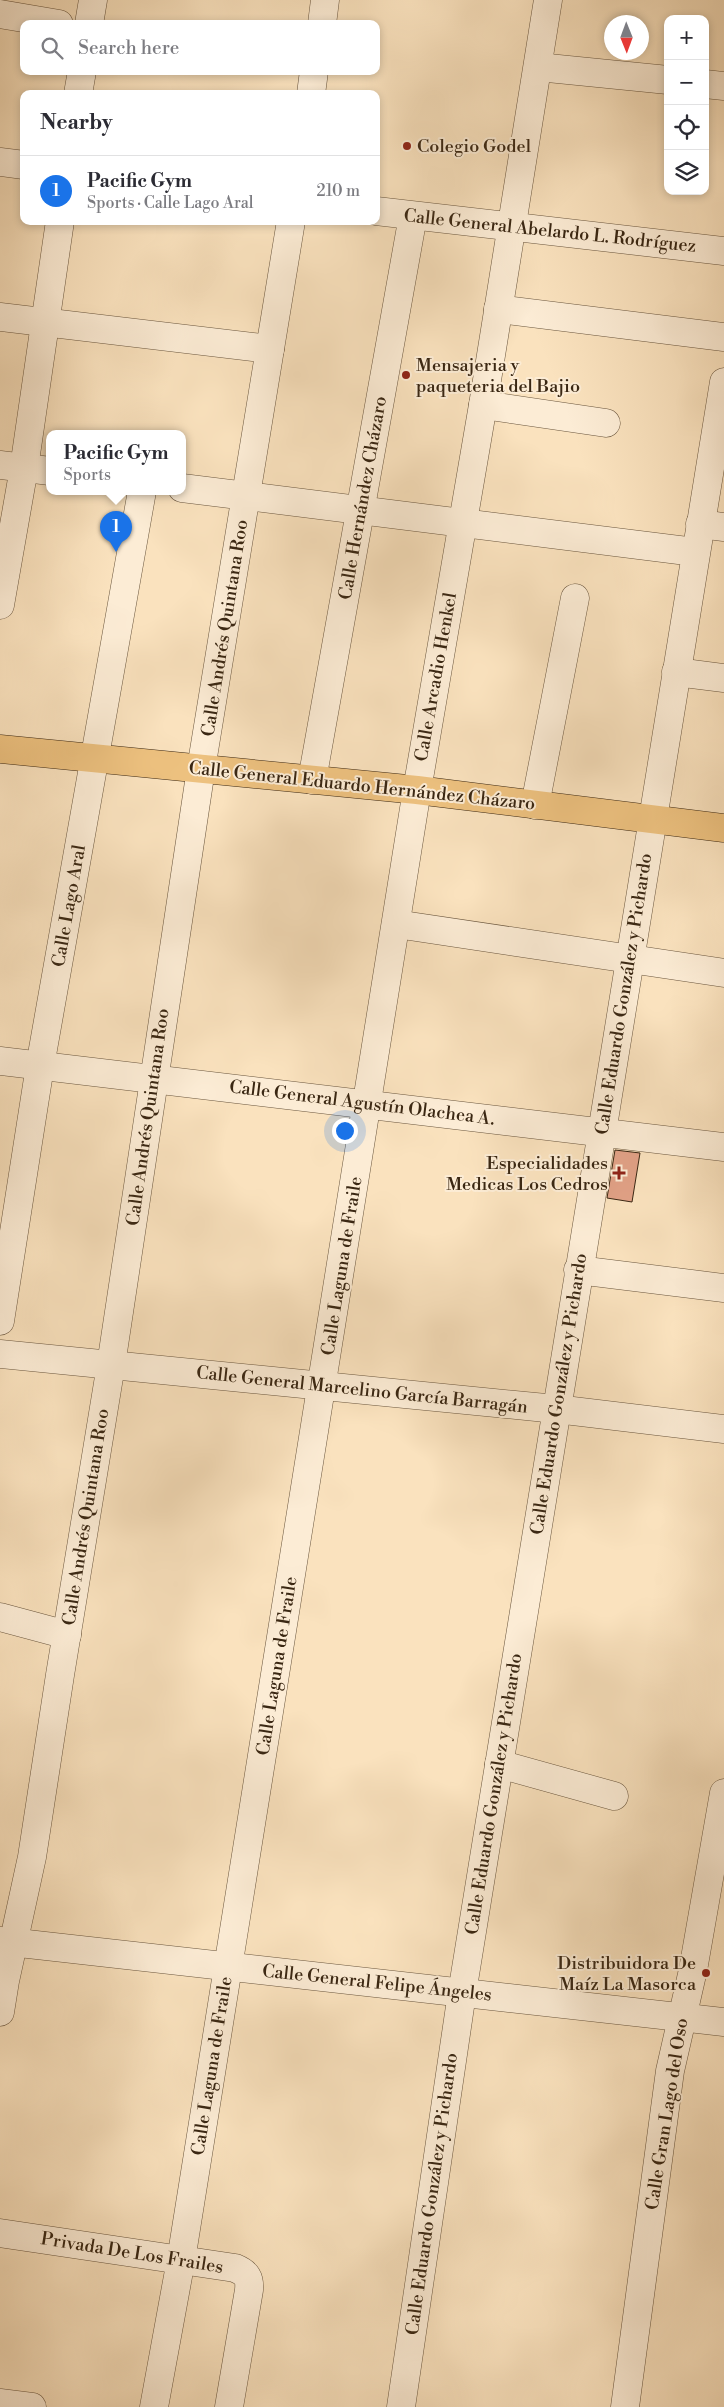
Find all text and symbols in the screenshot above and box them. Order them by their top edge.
north arrow [604,15,649,60]
map controls [664,15,709,195]
button: + [664,15,709,60]
search box [20,20,380,75]
icon: search [38,34,66,62]
text: Search here [78,36,179,60]
button: − [664,60,709,105]
button: locate [664,105,709,150]
text: Nearby [40,110,113,136]
place label: Colegio Godel [417,135,532,158]
marker: Colegio Godel [401,140,413,152]
button: layers [664,150,709,195]
text: Pacific Gym [87,169,192,193]
text: 1 [52,181,60,201]
text: 210 m [316,181,360,201]
text: Sports · Calle Lago Aral [87,193,254,213]
street label: Calle General Abelardo L. Rodríguez [403,204,697,258]
place label: Mensajeria y paqueteria del Bajio [416,354,580,398]
marker: Mensajeria y paqueteria del Bajio [400,369,412,381]
street label: Calle Hernández Cházaro [334,394,392,602]
popup [46,430,186,495]
text: Pacific Gym [63,441,169,465]
text: Sports [63,465,111,485]
pin: 1 [100,511,132,552]
street label: Calle Andrés Quintana Roo [196,518,254,738]
street label: Calle Arcadio Henkel [410,590,462,763]
street label: Calle General Eduardo Hernández Cházaro [188,756,536,816]
street label: Calle Lago Aral [47,842,91,969]
street label: Calle Eduardo González y Pichardo [590,852,658,1136]
street label: Calle Andrés Quintana Roo [121,1007,175,1227]
street label: Calle General Agustín Olachea A. [228,1075,496,1131]
your location [332,1118,358,1144]
place label: Especialidades Medicas Los Cedros [446,1152,608,1196]
marker: Especialidades Medicas Los Cedros [612,1166,626,1180]
street label: Calle Laguna de Fraile [316,1175,368,1357]
street label: Calle Eduardo González y Pichardo [525,1252,593,1536]
street label: Calle General Marcelino García Barragán [195,1361,529,1419]
street label: Calle Andrés Quintana Roo [57,1407,115,1627]
street label: Calle Laguna de Fraile [251,1575,303,1757]
street label: Calle Eduardo González y Pichardo [460,1652,528,1936]
place label: Distribuidora De Maíz La Masorca [557,1952,697,1996]
street label: Calle General Felipe Ángeles [261,1960,493,2007]
marker: Distribuidora De Maíz La Masorca [700,1967,712,1979]
street label: Calle Laguna de Fraile [186,1975,238,2157]
street label: Calle Gran Lago del Oso [640,2016,694,2212]
street label: Calle Eduardo González y Pichardo [401,2051,463,2337]
street label: Privada De Los Frailes [39,2227,225,2279]

